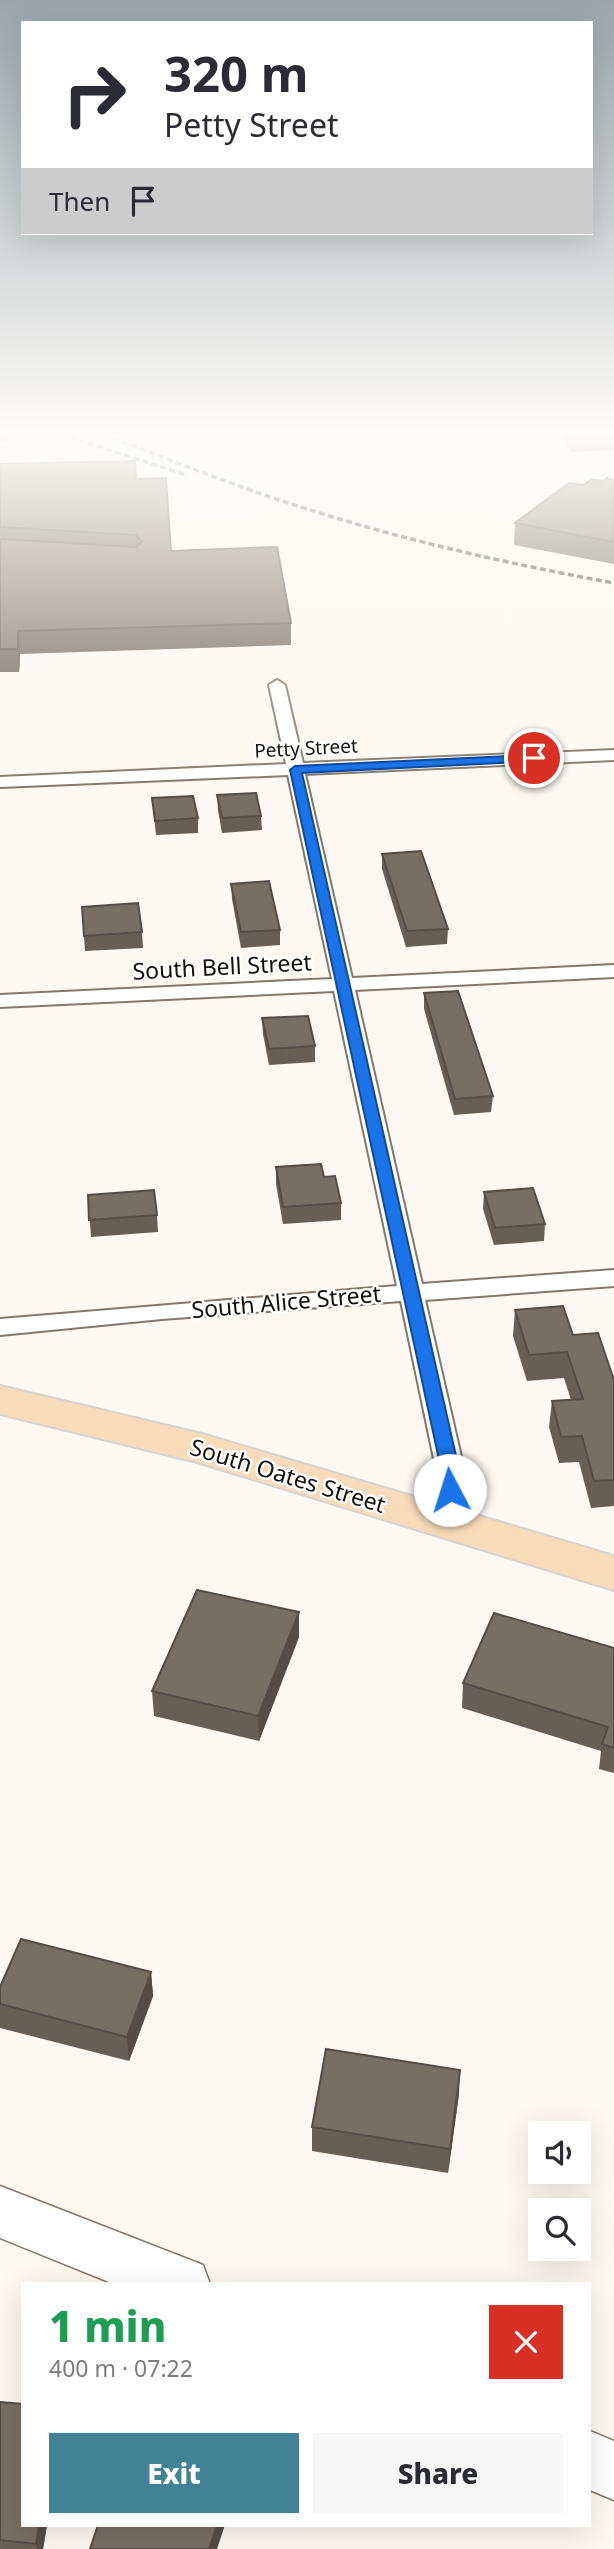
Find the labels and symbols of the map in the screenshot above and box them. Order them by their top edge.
pin [504,728,564,788]
street label: Petty Street [254,732,359,764]
street label: South Bell Street [132,945,312,987]
street label: South Alice Street [190,1277,382,1325]
street label: South Oates Street [186,1430,390,1520]
position arrow [413,1453,487,1527]

